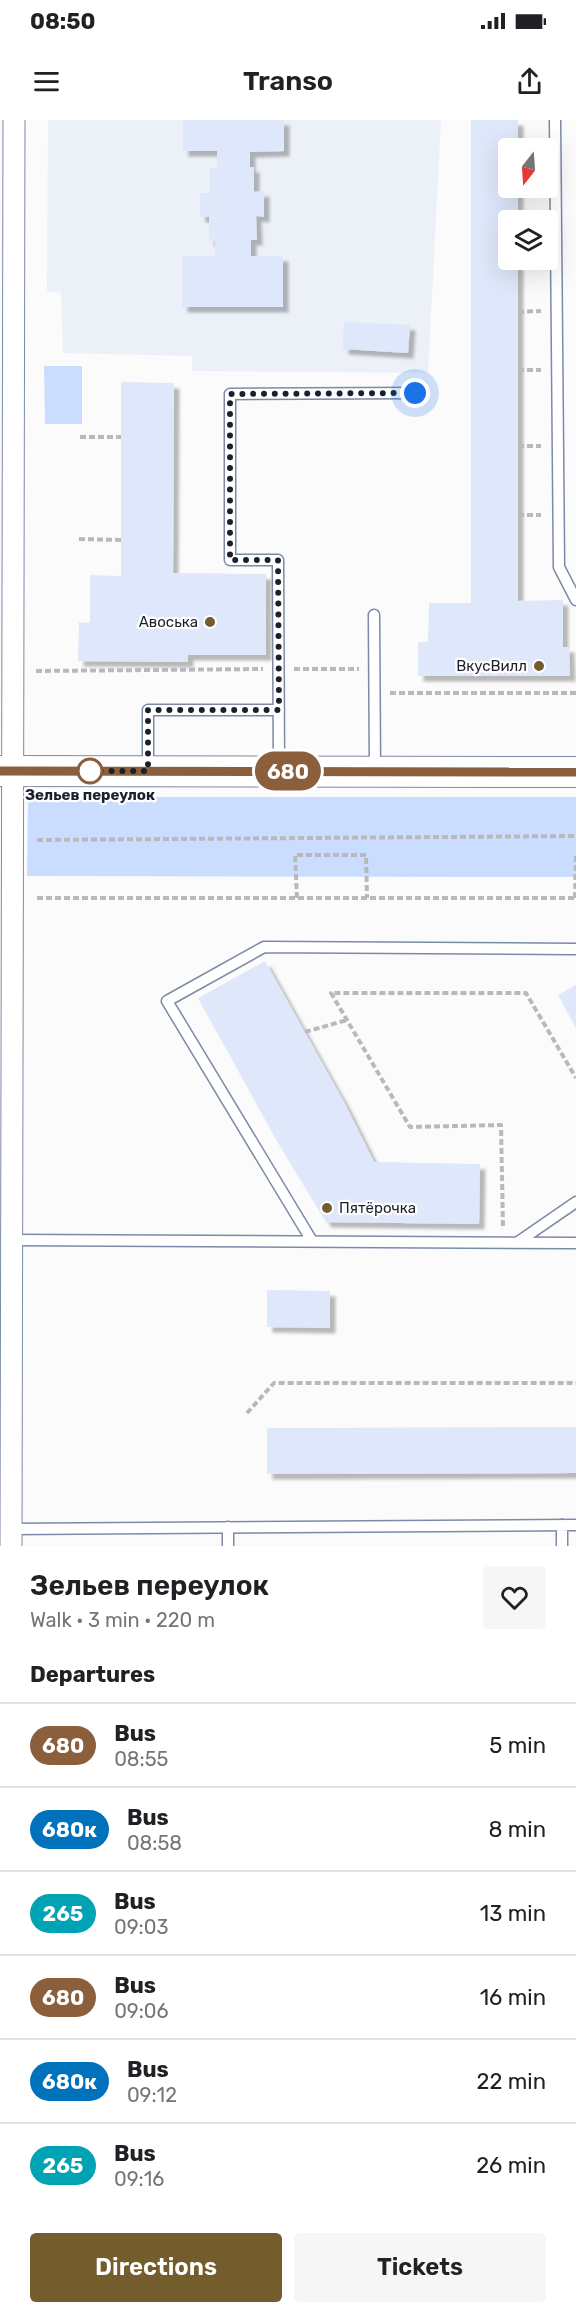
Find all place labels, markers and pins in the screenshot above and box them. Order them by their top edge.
place label: Авоська [139,613,198,631]
marker: Авоська [203,615,217,629]
place label: ВкусВилл [456,657,527,675]
marker: ВкусВилл [532,659,546,673]
marker: Зельев переулок [77,758,103,784]
place label: Зельев переулок [25,786,155,804]
place label: Пятёрочка [339,1199,416,1217]
marker: Пятёрочка [320,1201,334,1215]

